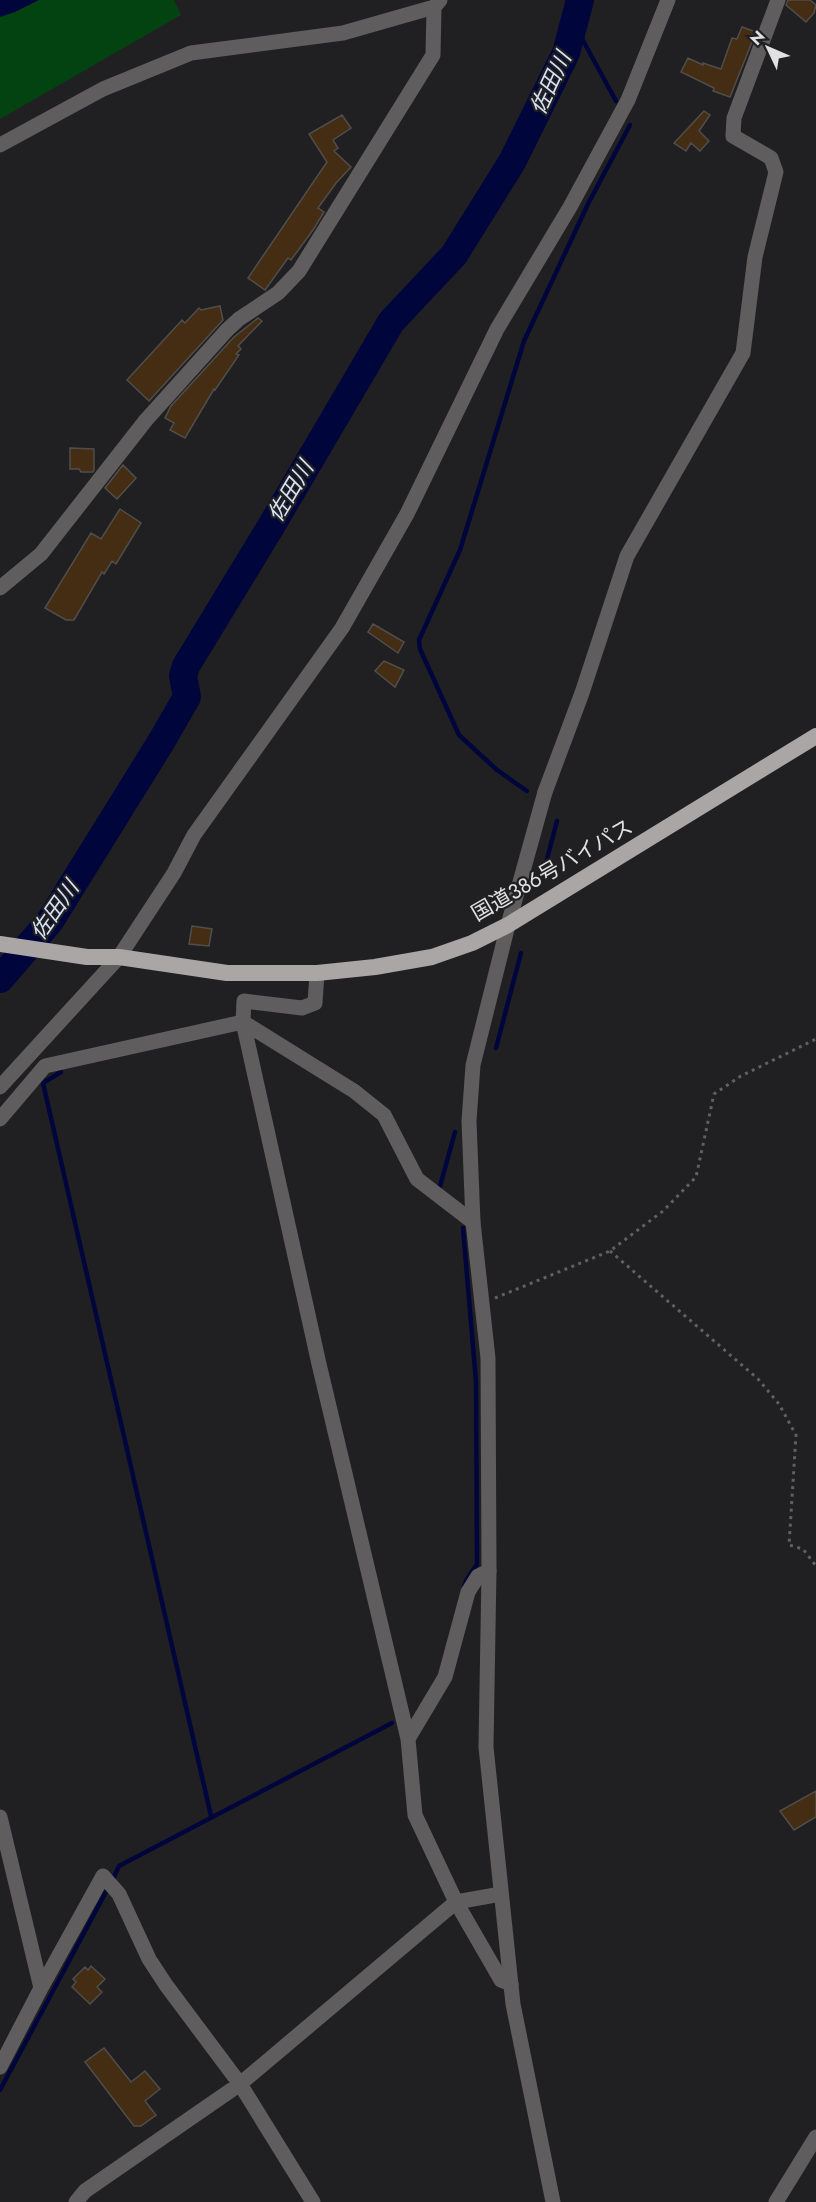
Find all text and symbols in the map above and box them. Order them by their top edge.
north arrow [738,18,798,78]
text: N [745,25,770,50]
water label: 佐田川 [522,45,579,120]
water label: 佐田川 [259,453,322,528]
street label: 国道386号バイパス [466,812,638,928]
water label: 佐田川 [22,872,87,946]

